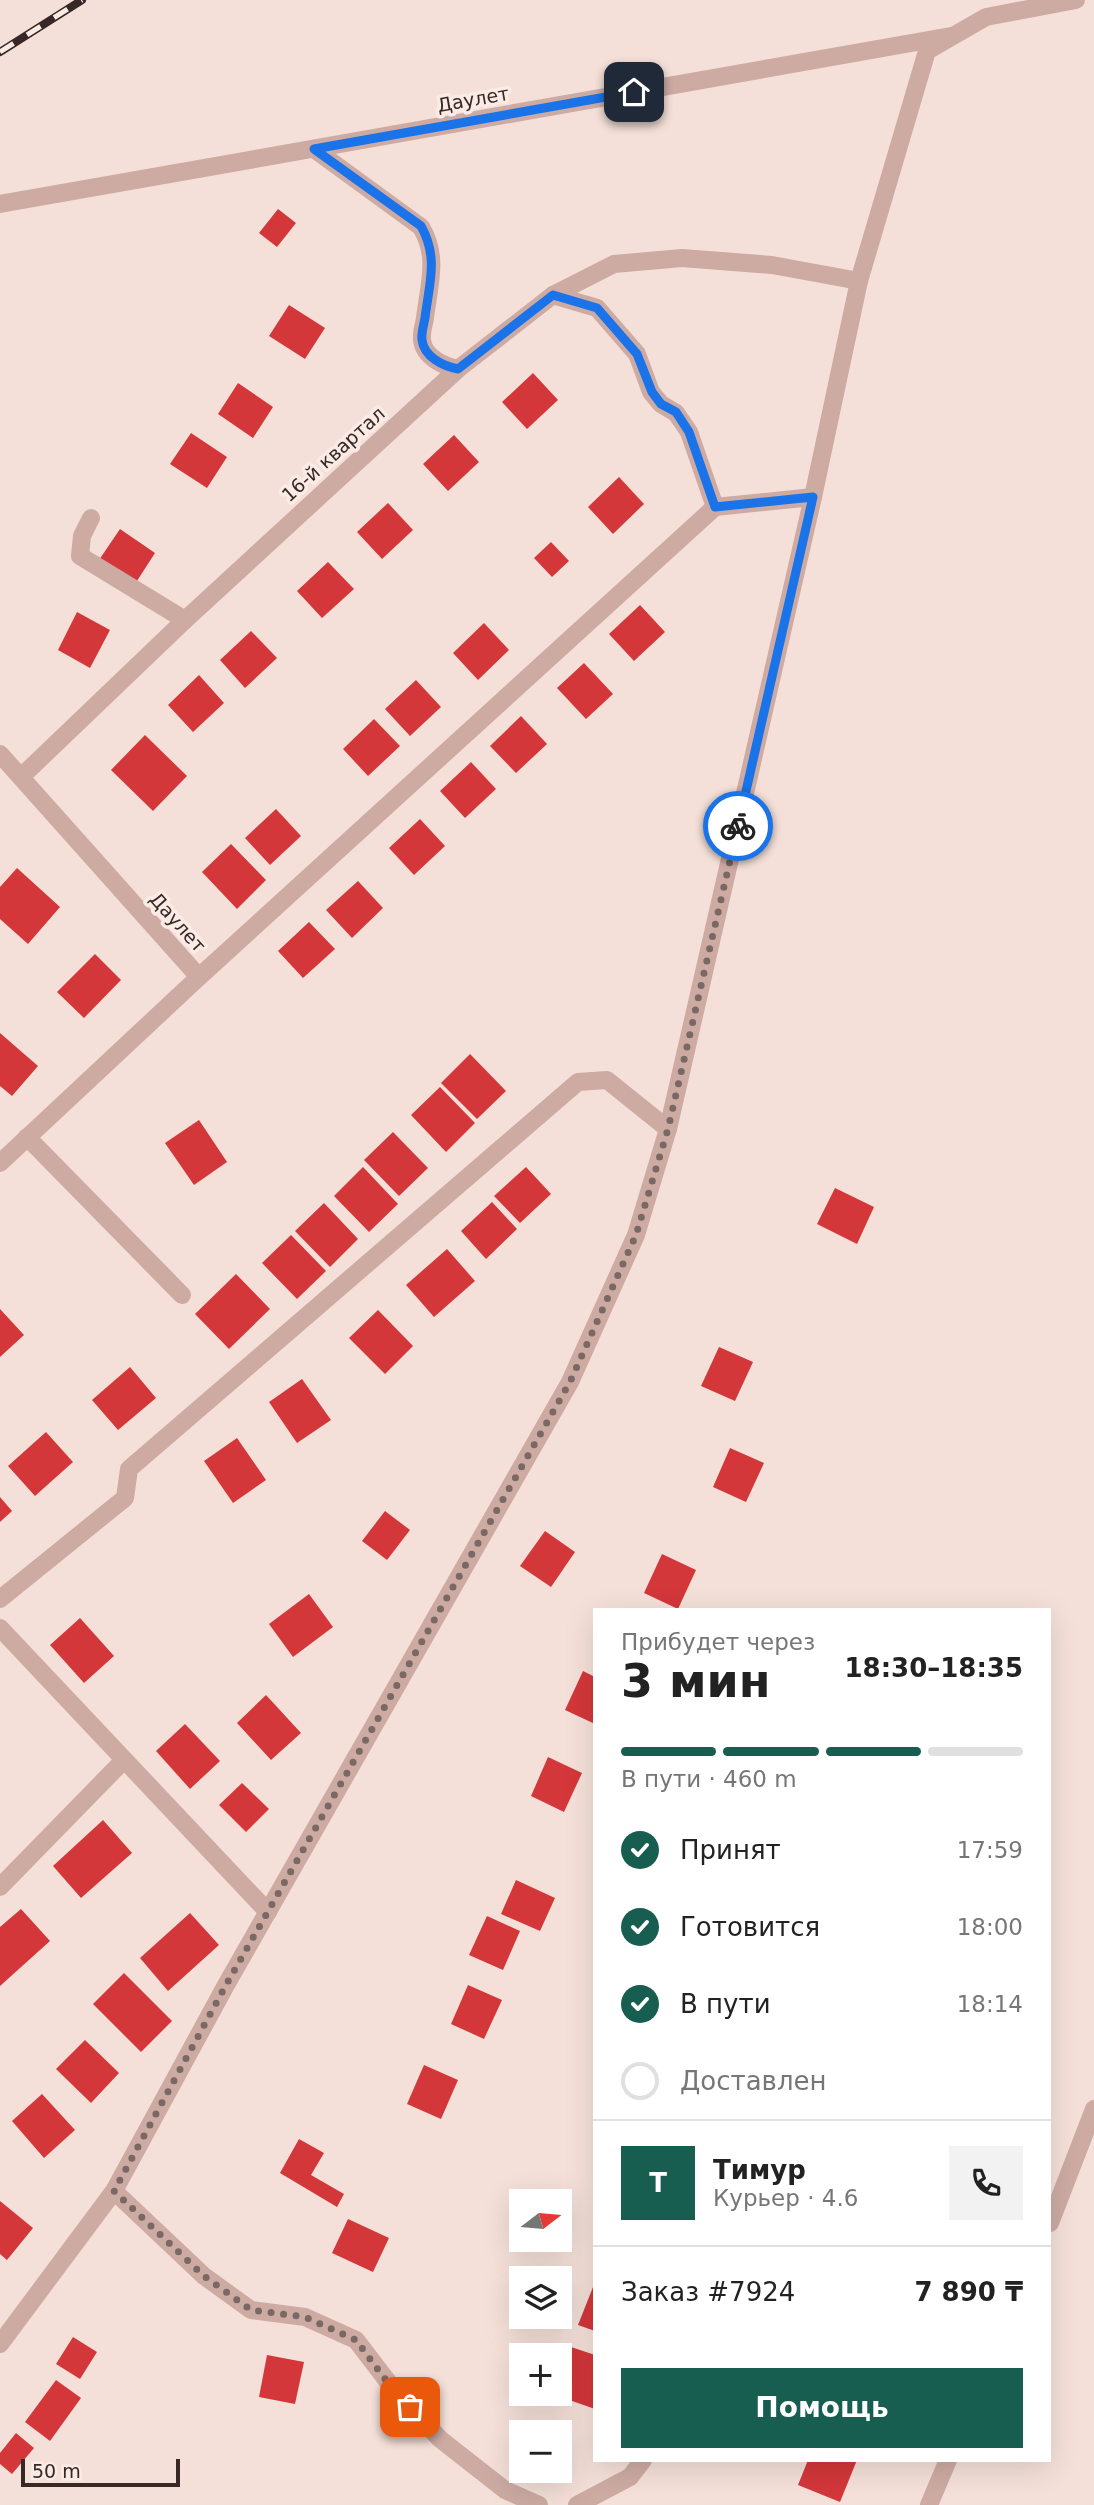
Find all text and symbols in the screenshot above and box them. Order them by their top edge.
pin [604,62,664,122]
icon: home [615,73,653,111]
street label: Даулет [435,82,511,116]
street label: 16-й квартал [277,402,389,506]
courier [703,791,773,861]
icon: bike [719,807,757,845]
street label: Даулет [146,888,210,956]
text: Прибудет через [621,1629,815,1655]
text: 18:30–18:35 [844,1653,1023,1683]
text: 3 мин [621,1654,771,1708]
text: В пути · 460 m [621,1766,797,1792]
icon: check [621,1831,659,1869]
text: Принят [680,1835,781,1865]
text: 17:59 [957,1837,1023,1863]
icon: check [621,1908,659,1946]
text: Готовится [680,1912,820,1942]
text: 18:00 [957,1914,1023,1940]
icon: check [621,1985,659,2023]
text: В пути [680,1989,771,2019]
text: 18:14 [957,1991,1023,2017]
text: Доставлен [680,2066,827,2096]
button: phone [949,2146,1023,2220]
text: Тимур [713,2155,806,2185]
text: Т [649,2168,667,2198]
text: Курьер · 4.6 [713,2185,858,2211]
north arrow [509,2189,572,2252]
map controls [509,2189,572,2483]
button: layers [509,2266,572,2329]
text: Заказ #7924 [621,2277,795,2307]
text: 7 890 ₸ [914,2277,1023,2307]
button: + [509,2343,572,2406]
button: Помощь [621,2368,1023,2448]
pin [380,2377,440,2437]
icon: bag [391,2388,429,2426]
button: − [509,2420,572,2483]
scale bar [21,2456,180,2488]
text: 50 m [32,2460,81,2482]

